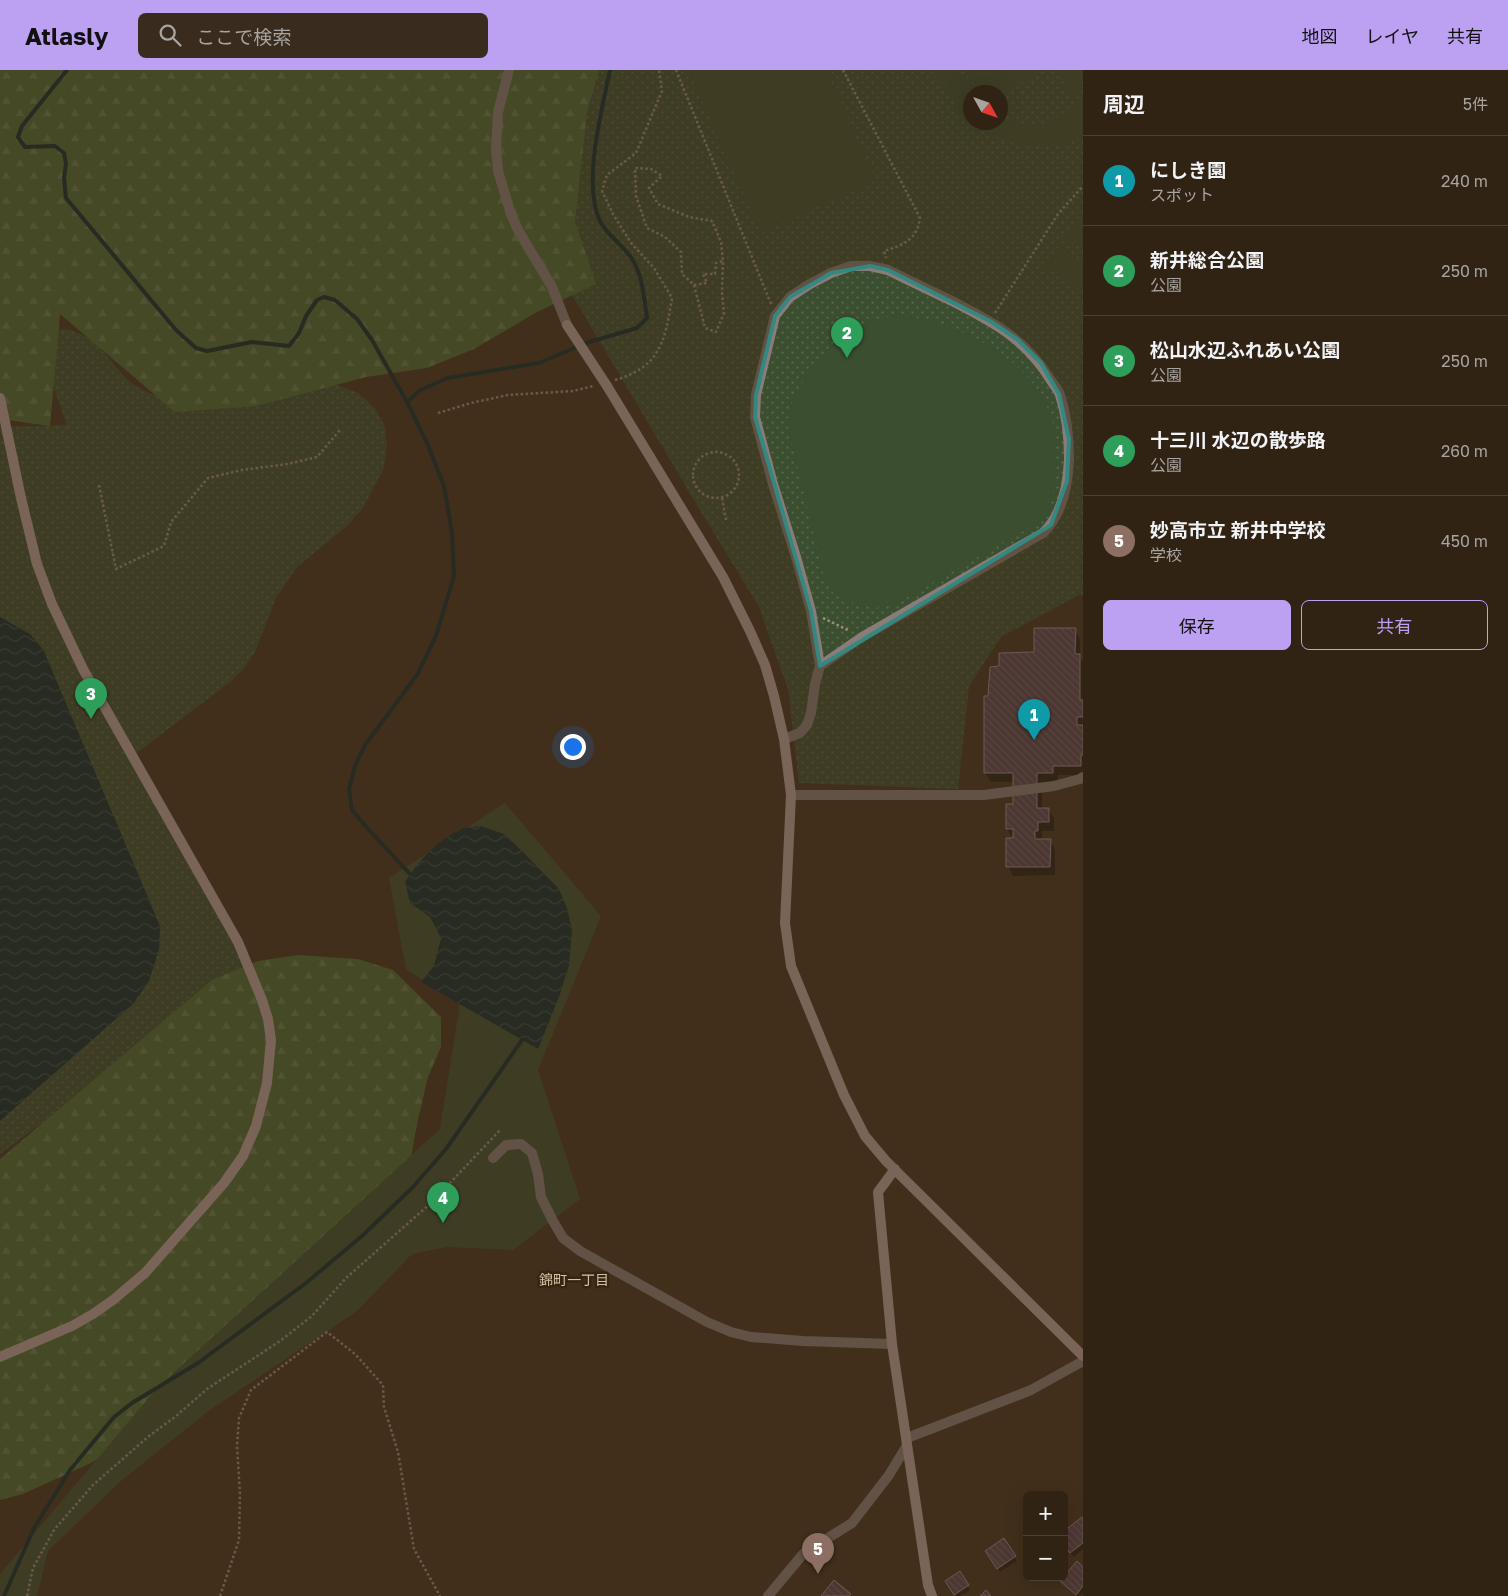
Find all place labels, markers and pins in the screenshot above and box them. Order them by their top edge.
pin: 2 [831,317,863,358]
pin: 3 [75,678,107,719]
pin: 1 [1018,699,1050,740]
pin: 4 [427,1182,459,1223]
pin: 5 [802,1533,834,1574]

